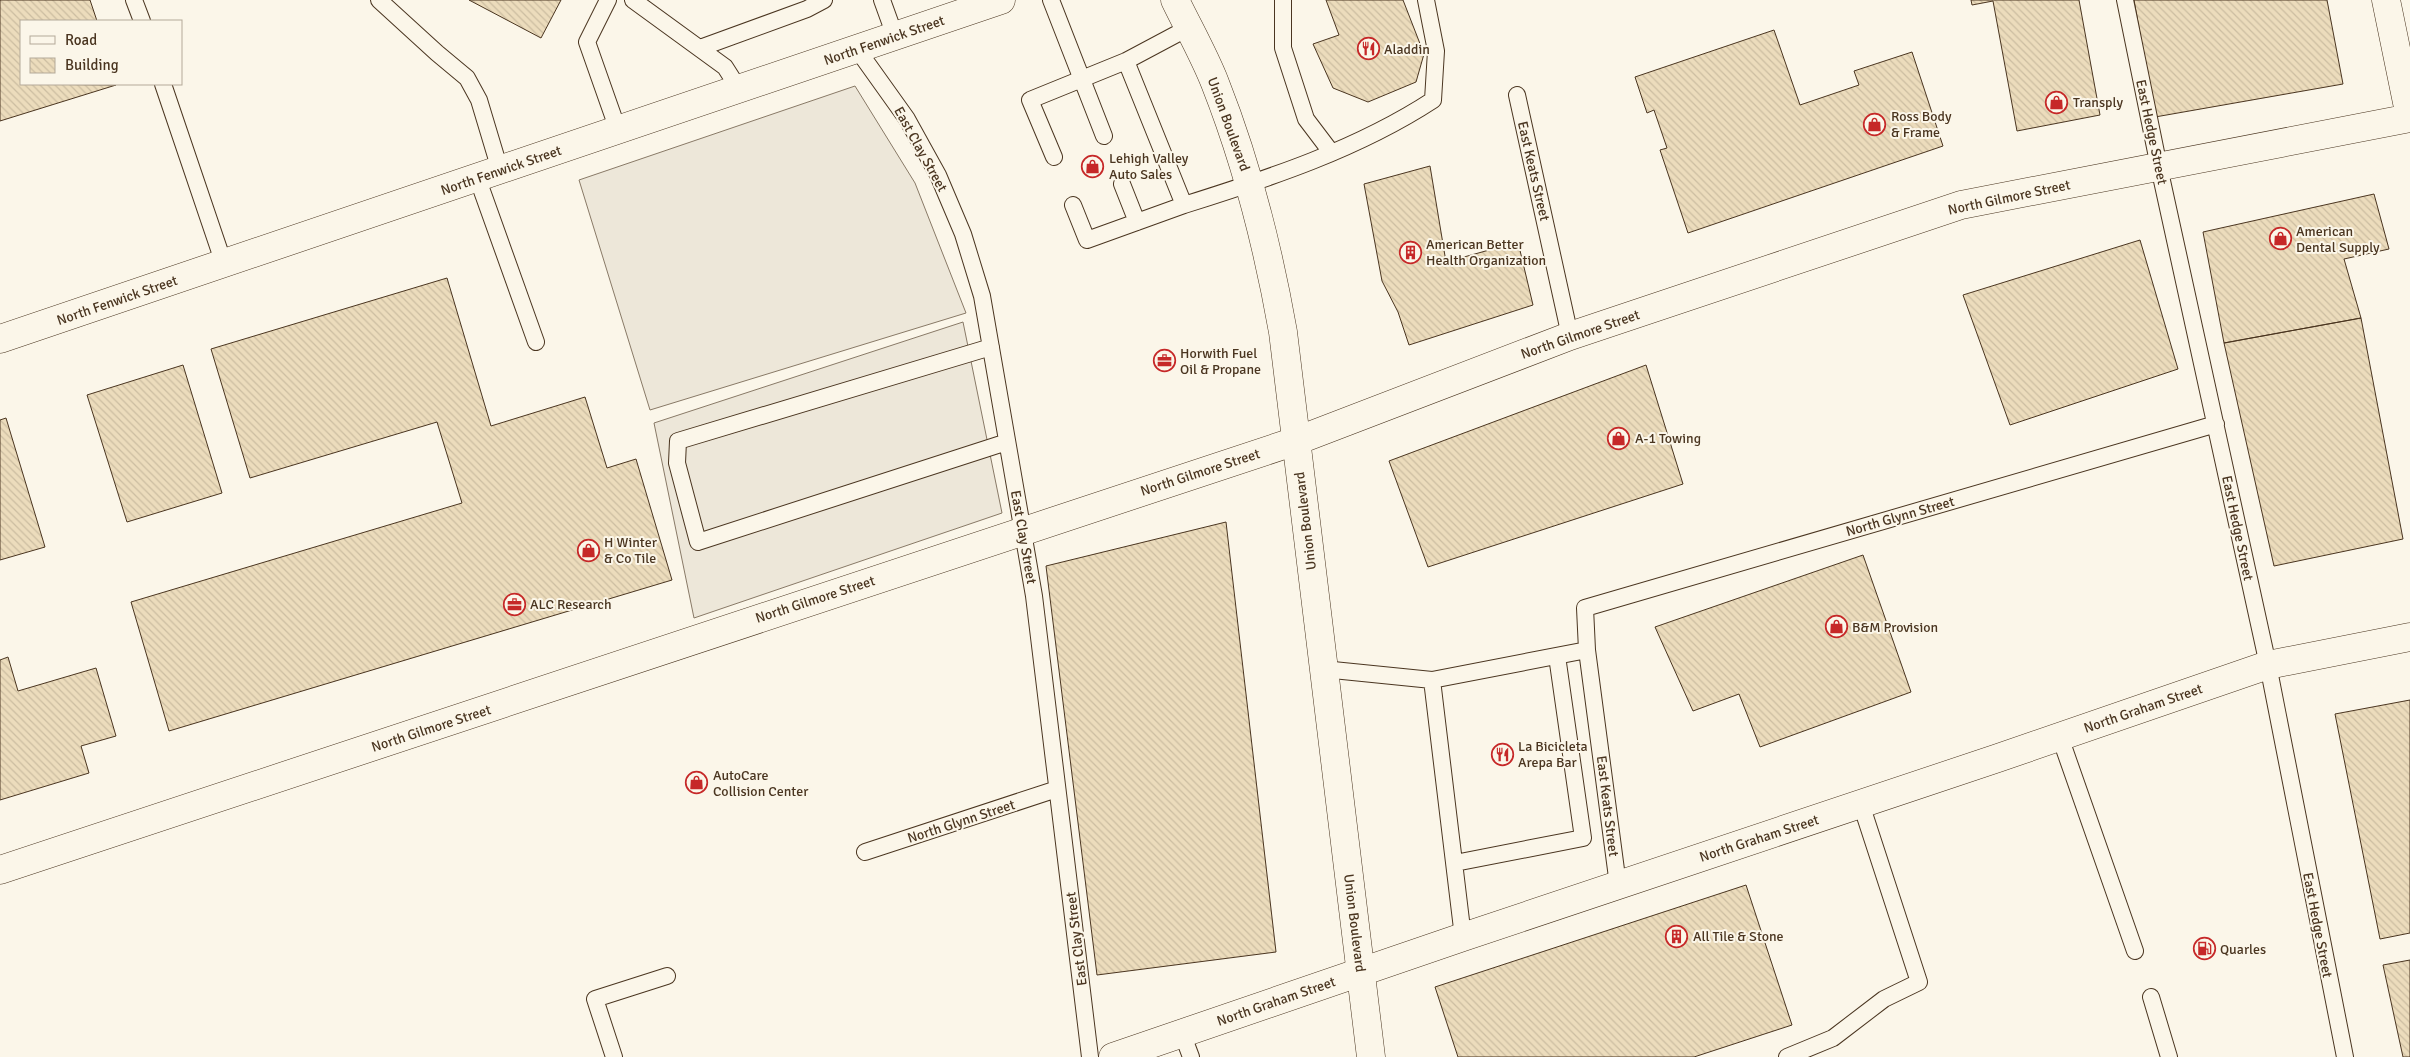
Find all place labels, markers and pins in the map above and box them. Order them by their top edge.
restaurant icon: Aladdin [1356,37,1380,61]
place label: Aladdin [1384,41,1430,58]
shop icon: Transply [2045,90,2069,114]
place label: Transply [2073,94,2123,111]
place label: Ross Body & Frame [1891,108,1952,141]
shop icon: Ross Body & Frame [1863,112,1887,136]
place label: Lehigh Valley Auto Sales [1109,150,1189,183]
shop icon: Lehigh Valley Auto Sales [1081,154,1105,178]
place label: American Dental Supply [2296,223,2380,256]
shop icon: American Dental Supply [2268,227,2292,251]
place label: American Better Health Organization [1426,236,1546,269]
building icon: American Better Health Organization [1398,240,1422,264]
place label: Horwith Fuel Oil & Propane [1180,345,1261,378]
office icon: Horwith Fuel Oil & Propane [1152,349,1176,373]
shop icon: A-1 Towing [1607,426,1631,450]
place label: A-1 Towing [1635,430,1701,447]
place label: H Winter & Co Tile [604,534,658,567]
shop icon: H Winter & Co Tile [576,538,600,562]
office icon: ALC Research [502,592,526,616]
place label: ALC Research [530,596,612,613]
shop icon: B&M Provision [1824,615,1848,639]
place label: B&M Provision [1852,619,1938,636]
place label: La Bicicleta Arepa Bar [1518,738,1588,771]
restaurant icon: La Bicicleta Arepa Bar [1490,742,1514,766]
place label: AutoCare Collision Center [713,767,809,800]
shop icon: AutoCare Collision Center [685,771,709,795]
building icon: All Tile & Stone [1665,924,1689,948]
place label: All Tile & Stone [1693,928,1784,945]
fuel station icon: Quarles [2192,937,2216,961]
place label: Quarles [2220,941,2266,958]

